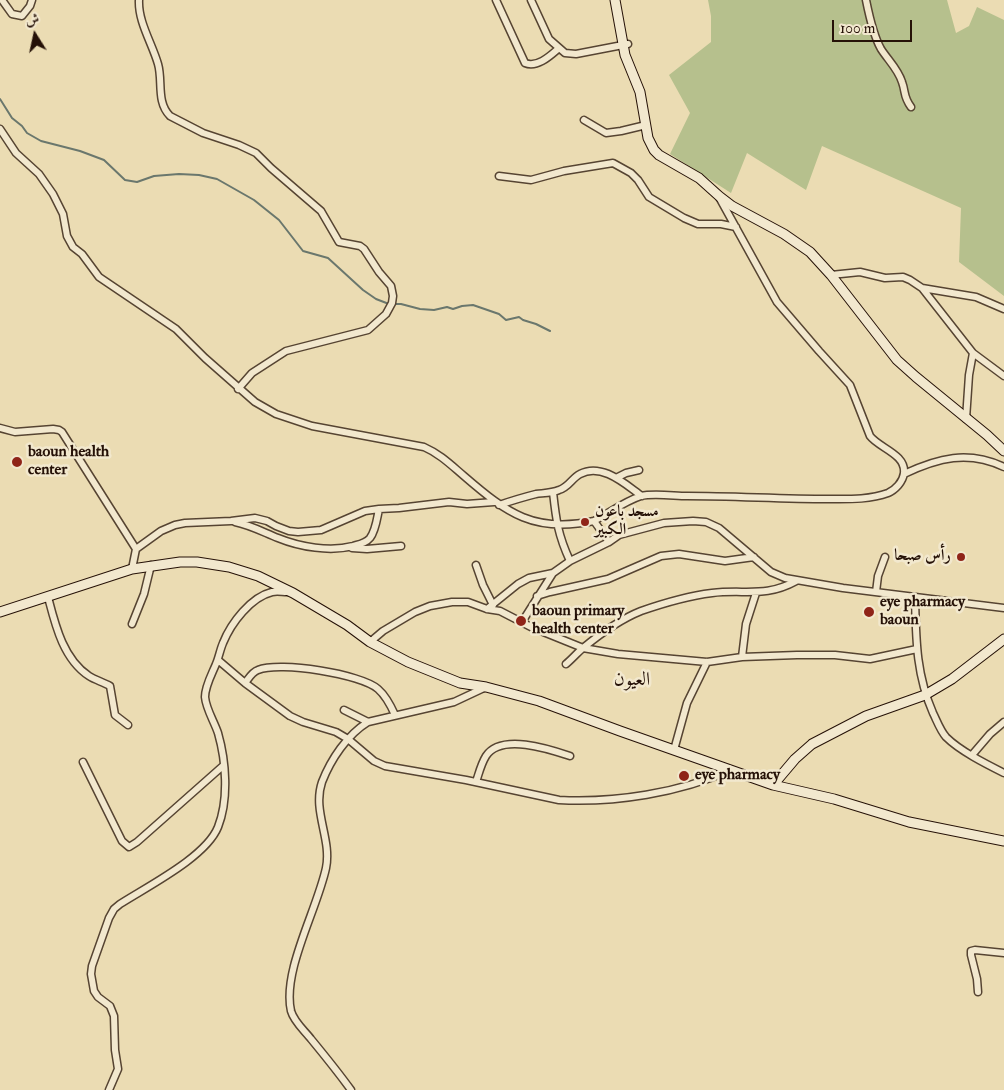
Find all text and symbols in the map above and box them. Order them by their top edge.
north arrow [10,10,60,60]
text: ش [24,10,41,29]
scale bar [834,10,914,42]
text: 100 m [840,19,875,38]
place label: baoun health center [28,443,109,481]
marker: baoun health center [10,455,24,469]
place label: مسجد باعون الكبير [595,503,659,541]
marker: مسجد باعون الكبير [579,516,591,528]
place label: رأس صبحا [894,547,951,567]
marker: رأس صبحا [955,551,967,563]
place label: eye pharmacy baoun [880,593,965,631]
place label: baoun primary health center [532,602,624,640]
marker: eye pharmacy baoun [862,605,876,619]
marker: baoun primary health center [514,614,528,628]
district label: العيون [614,670,650,692]
place label: eye pharmacy [695,766,780,786]
marker: eye pharmacy [677,769,691,783]

